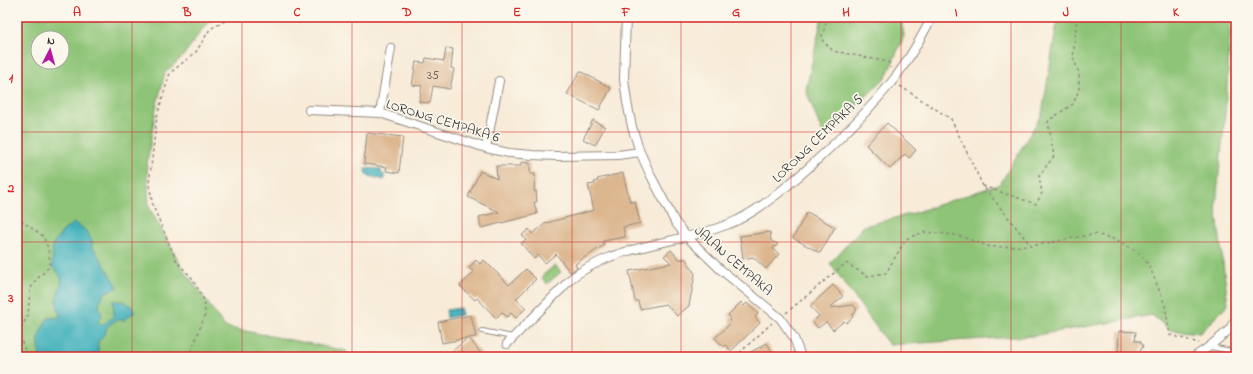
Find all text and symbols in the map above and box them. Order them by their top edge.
text: A [73,3,81,22]
text: B [182,3,192,22]
text: C [293,3,301,22]
text: D [401,3,412,22]
text: E [513,3,521,22]
text: F [621,3,631,22]
text: G [732,3,740,22]
text: H [842,3,850,22]
text: I [954,3,958,22]
text: J [1063,3,1069,22]
text: K [1173,3,1180,22]
north arrow [30,30,70,70]
text: N [46,33,55,49]
house number: 35 [427,67,439,85]
text: 1 [9,69,14,88]
street label: LORONG CEMPAKA 5 [768,90,868,188]
street label: LORONG CEMPAKA 6 [383,94,502,149]
text: 2 [7,179,15,198]
street label: JALAN CEMPAKA [689,221,777,301]
text: 3 [7,289,14,308]

